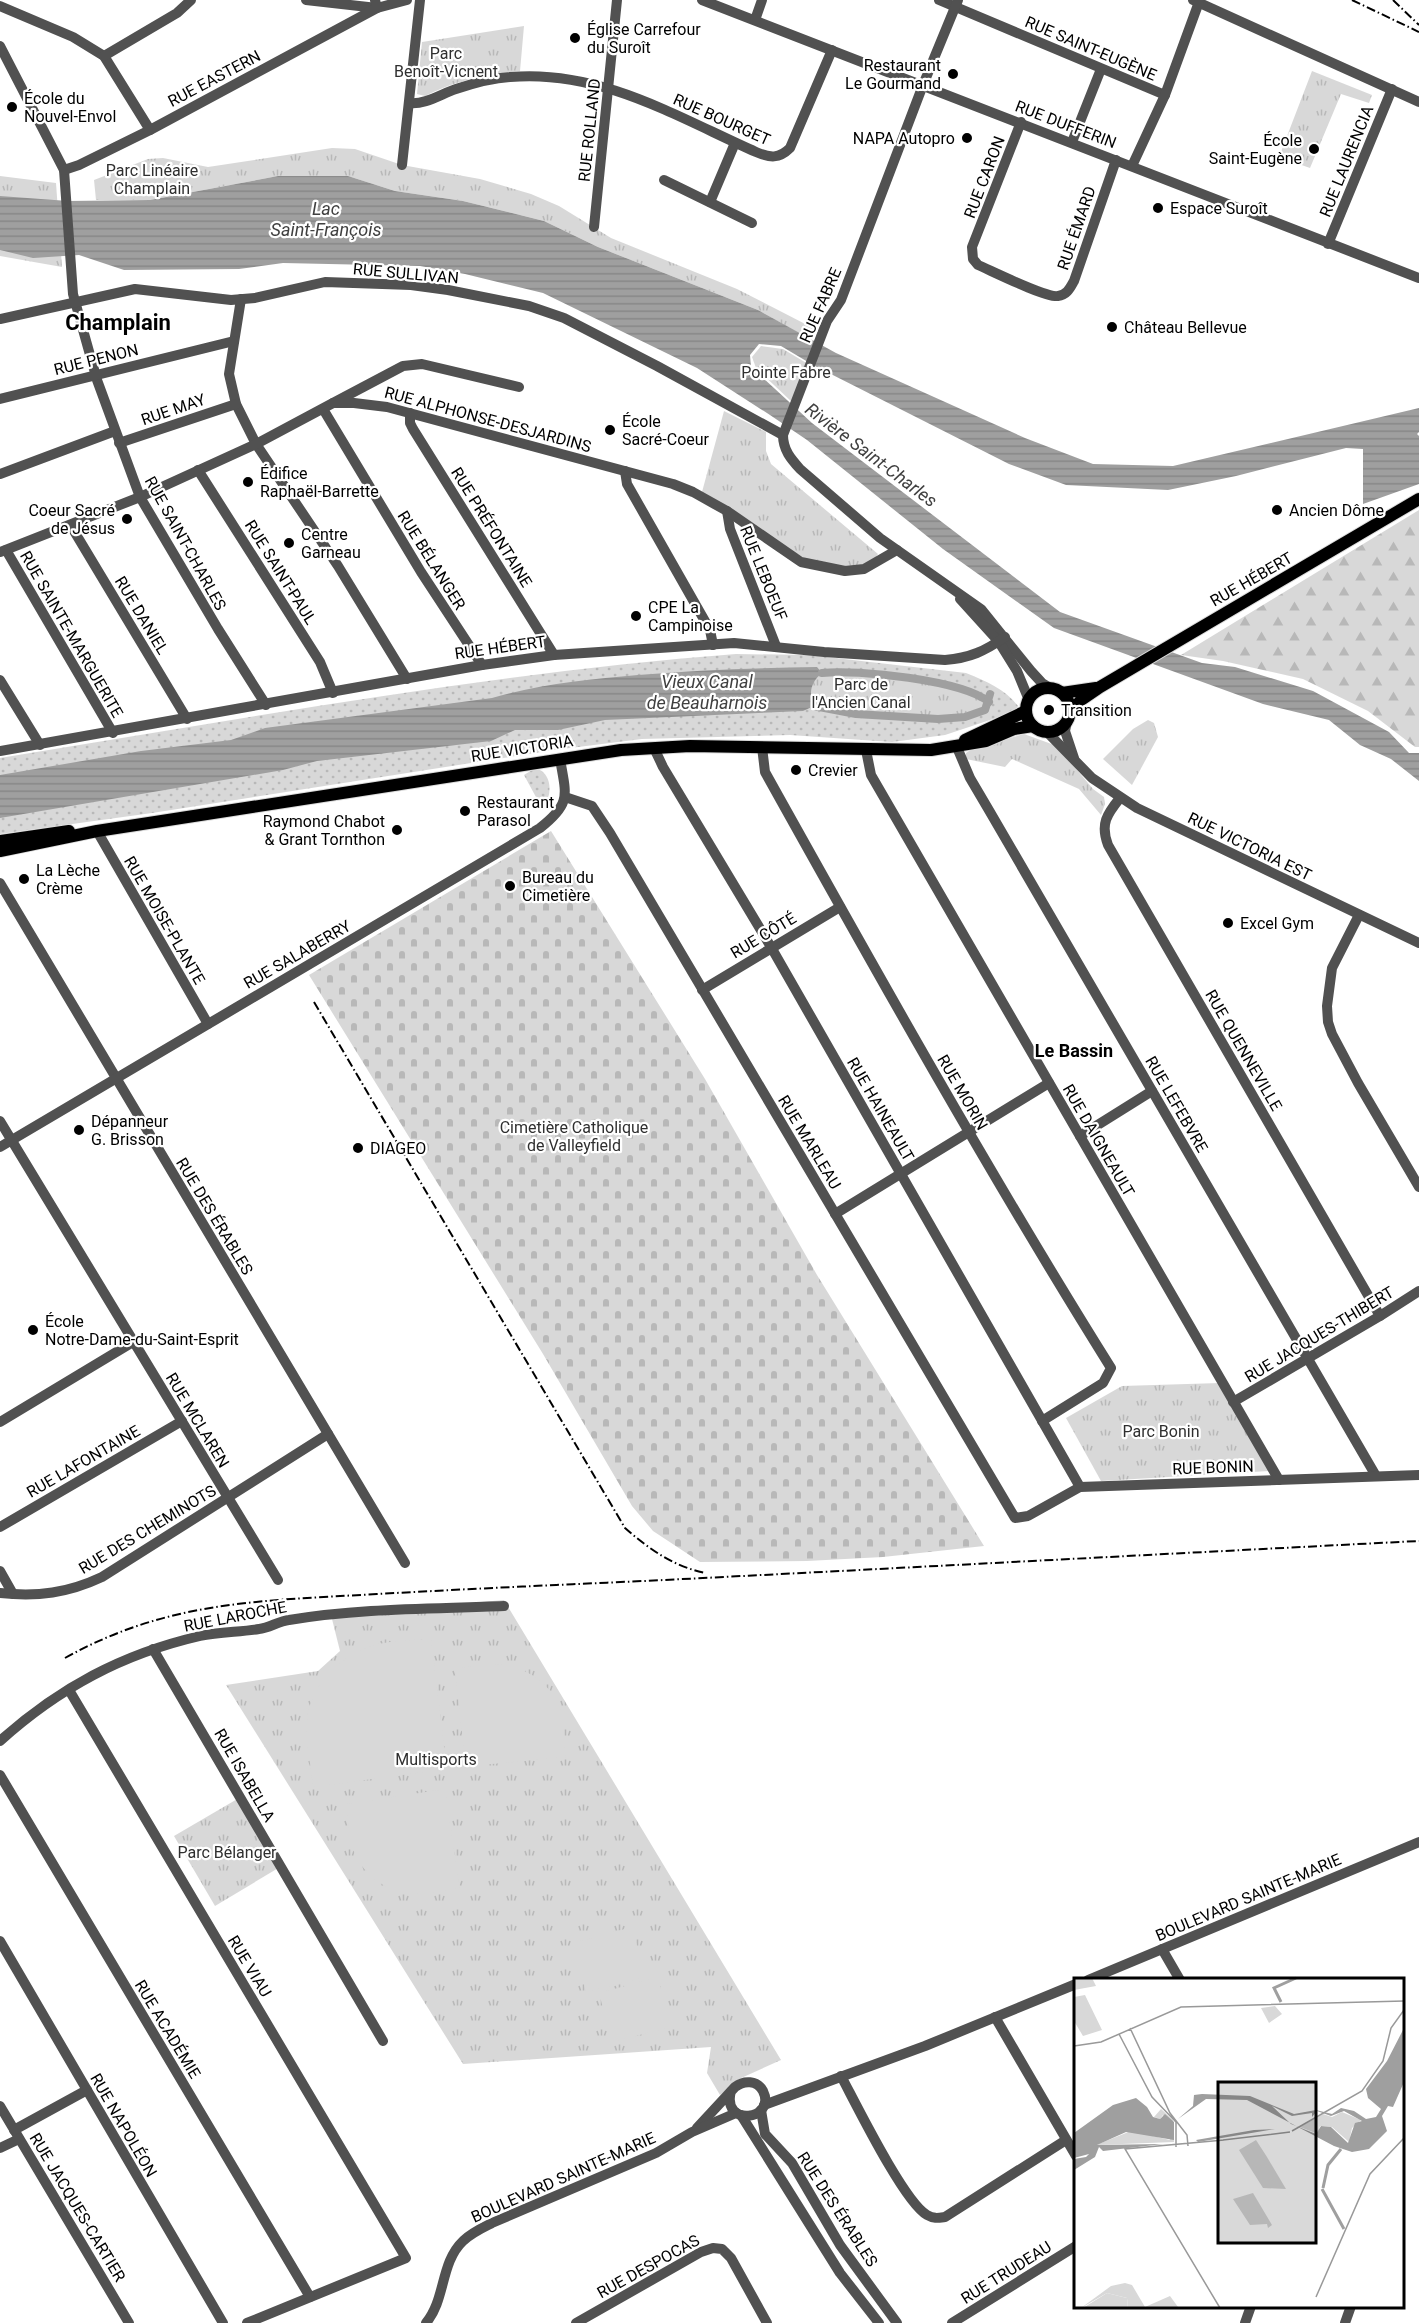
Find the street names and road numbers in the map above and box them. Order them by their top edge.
street label: RUE SAINT-EUGÈNE [1022,12,1159,85]
street label: RUE EASTERN [165,46,264,111]
street label: RUE ROLLAND [575,77,604,183]
street label: RUE BOURGET [670,90,774,150]
street label: RUE DUFFERIN [1013,97,1119,152]
street label: RUE LAURENCIA [1315,102,1378,220]
street label: RUE CARON [960,133,1009,221]
street label: RUE ÉMARD [1053,184,1100,273]
street label: RUE SULLIVAN [352,259,460,288]
street label: RUE FABRE [795,265,845,346]
street label: RUE PENON [52,340,140,379]
street label: RUE ALPHONSE-DESJARDINS [382,383,593,456]
street label: RUE MAY [139,390,208,429]
street label: RUE PRÉFONTAINE [447,464,536,591]
street label: RUE SAINT-CHARLES [141,473,230,614]
street label: RUE BÉLANGER [394,507,470,613]
street label: RUE SAINT-PAUL [241,517,320,628]
street label: RUE LEBOEUF [736,523,791,623]
street label: RUE SAINTE-MARGUERITE [16,548,127,721]
street label: RUE HÉBERT [1207,548,1296,611]
street label: RUE DANIEL [111,573,172,658]
street label: RUE HÉBERT [453,632,547,663]
street label: RUE VICTORIA [470,731,575,766]
street label: RUE VICTORIA EST [1185,808,1315,885]
street label: RUE MOISE-PLANTE [120,853,209,988]
street label: RUE CÔTÉ [726,908,800,962]
street label: RUE SALABERRY [240,916,354,993]
street label: RUE QUENNEVILLE [1201,986,1286,1114]
street label: RUE MORIN [933,1051,992,1133]
street label: RUE LEFEBVRE [1141,1053,1212,1156]
street label: RUE HAINEAULT [843,1054,918,1165]
street label: RUE DAIGNEAULT [1059,1081,1139,1200]
street label: RUE MARLEAU [774,1092,845,1193]
street label: RUE DES ÉRABLES [172,1154,257,1278]
street label: RUE JACQUES-THIBERT [1241,1282,1398,1386]
street label: RUE MCLAREN [162,1369,233,1471]
street label: RUE LAFONTAINE [23,1421,143,1502]
street label: RUE BONIN [1172,1457,1254,1478]
street label: RUE DES CHEMINOTS [75,1481,219,1578]
street label: RUE LAROCHE [182,1597,288,1636]
street label: RUE ISABELLA [210,1725,279,1826]
street label: BOULEVARD SAINTE-MARIE [1153,1850,1344,1945]
street label: RUE VIAU [224,1932,275,2001]
street label: RUE ACADÉMIE [131,1977,204,2082]
street label: RUE NAPOLÉON [86,2070,161,2180]
street label: BOULEVARD SAINTE-MARIE [468,2128,658,2227]
street label: RUE JACQUES-CARTIER [26,2129,130,2285]
street label: RUE DES ÉRABLES [793,2148,882,2270]
street label: RUE DESPOCAS [594,2231,703,2302]
street label: RUE TRUDEAU [958,2237,1055,2308]

